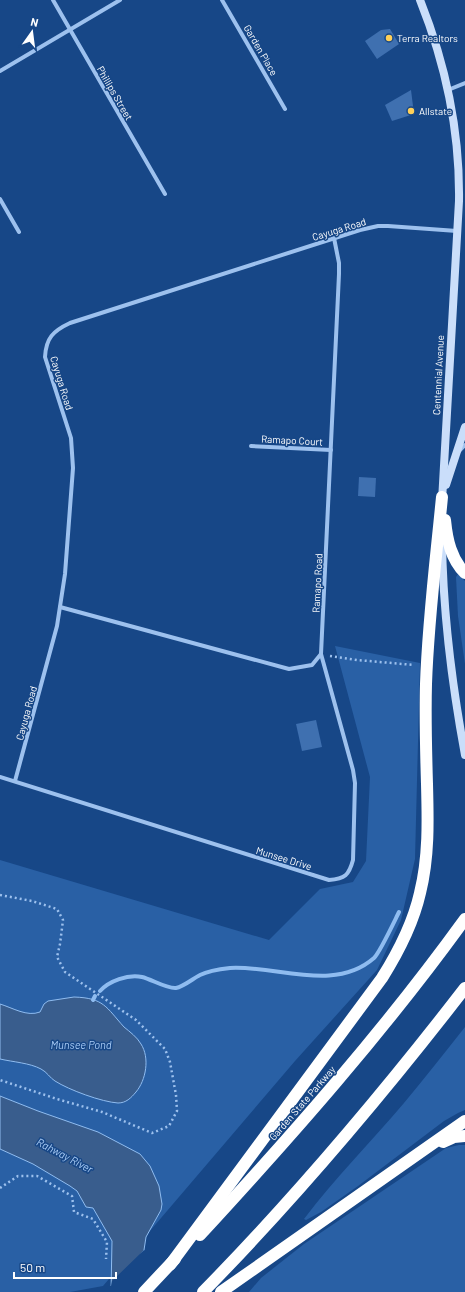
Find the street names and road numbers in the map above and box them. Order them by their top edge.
street label: Garden Place [242,22,280,78]
street label: Phillips Street [95,64,136,123]
street label: Cayuga Road [311,215,367,243]
street label: Centennial Avenue [430,335,446,415]
street label: Cayuga Road [48,355,76,411]
street label: Ramapo Court [261,432,324,448]
street label: Ramapo Road [309,553,325,613]
street label: Cayuga Road [13,685,39,741]
street label: Munsee Drive [255,844,313,872]
street label: Garden State Parkway [266,1063,338,1143]

